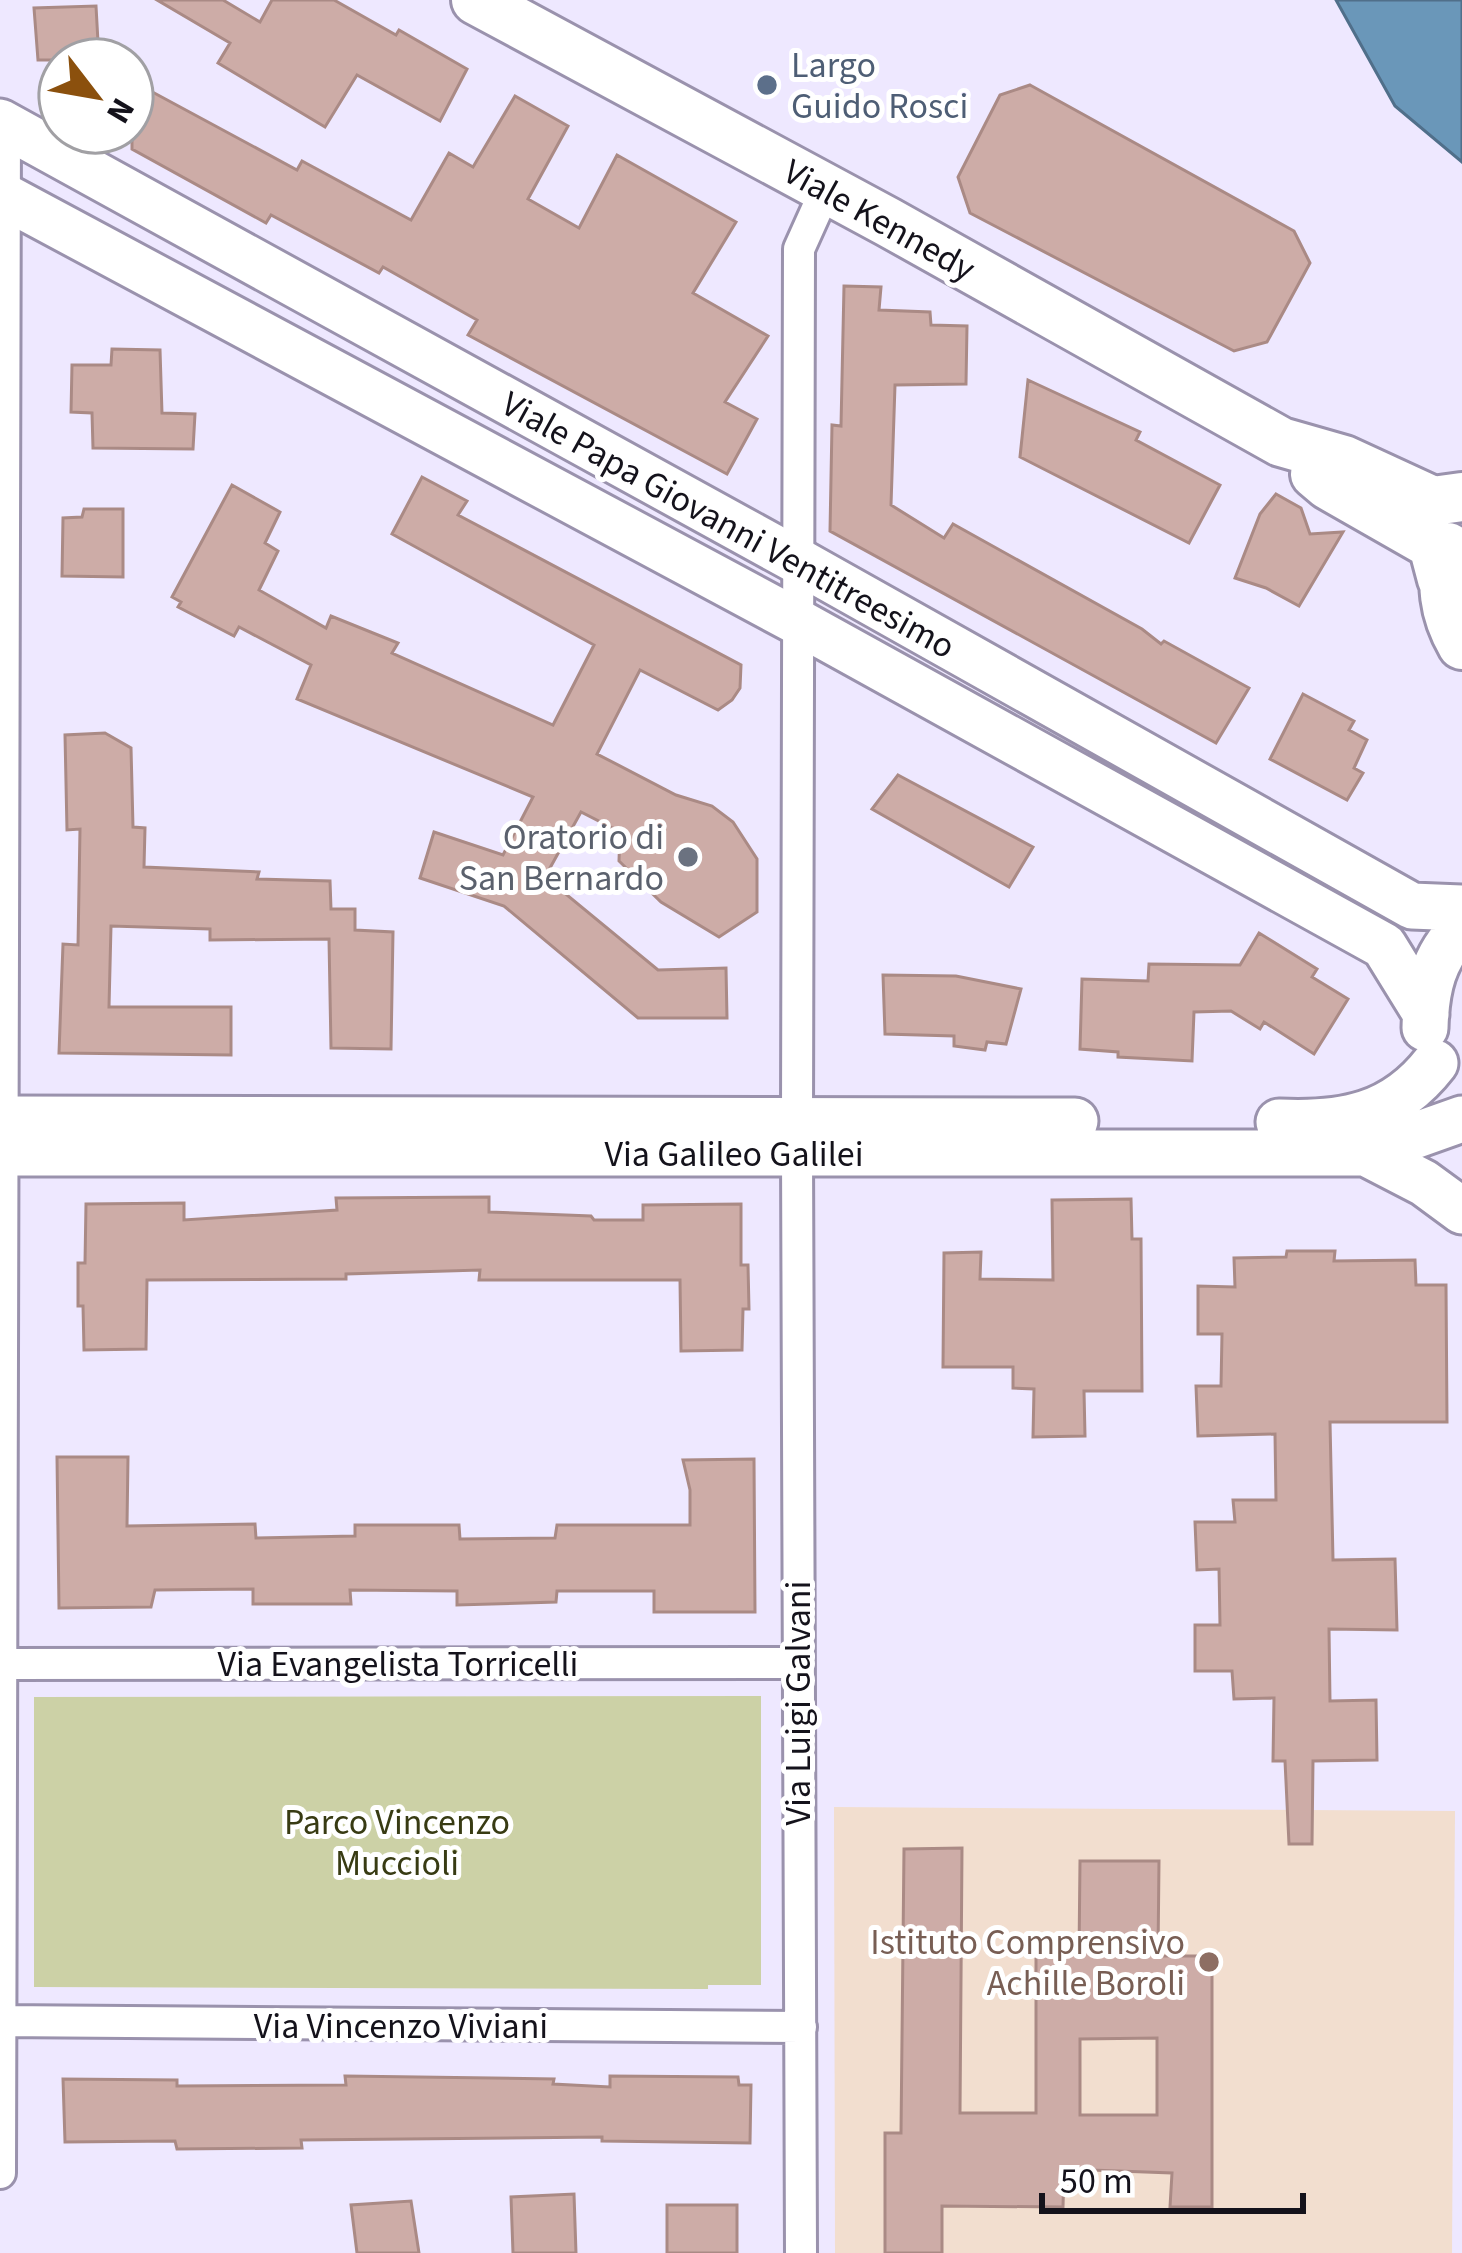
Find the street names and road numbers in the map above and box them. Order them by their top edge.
street label: Viale Kennedy [774,147,985,294]
street label: Viale Papa Giovanni Ventitreesimo [492,379,964,672]
street label: Via Galileo Galilei [604,1129,864,1180]
street label: Via Luigi Galvani [773,1581,824,1825]
street label: Via Evangelista Torricelli [218,1639,578,1690]
street label: Via Vincenzo Viviani [254,2001,548,2052]

